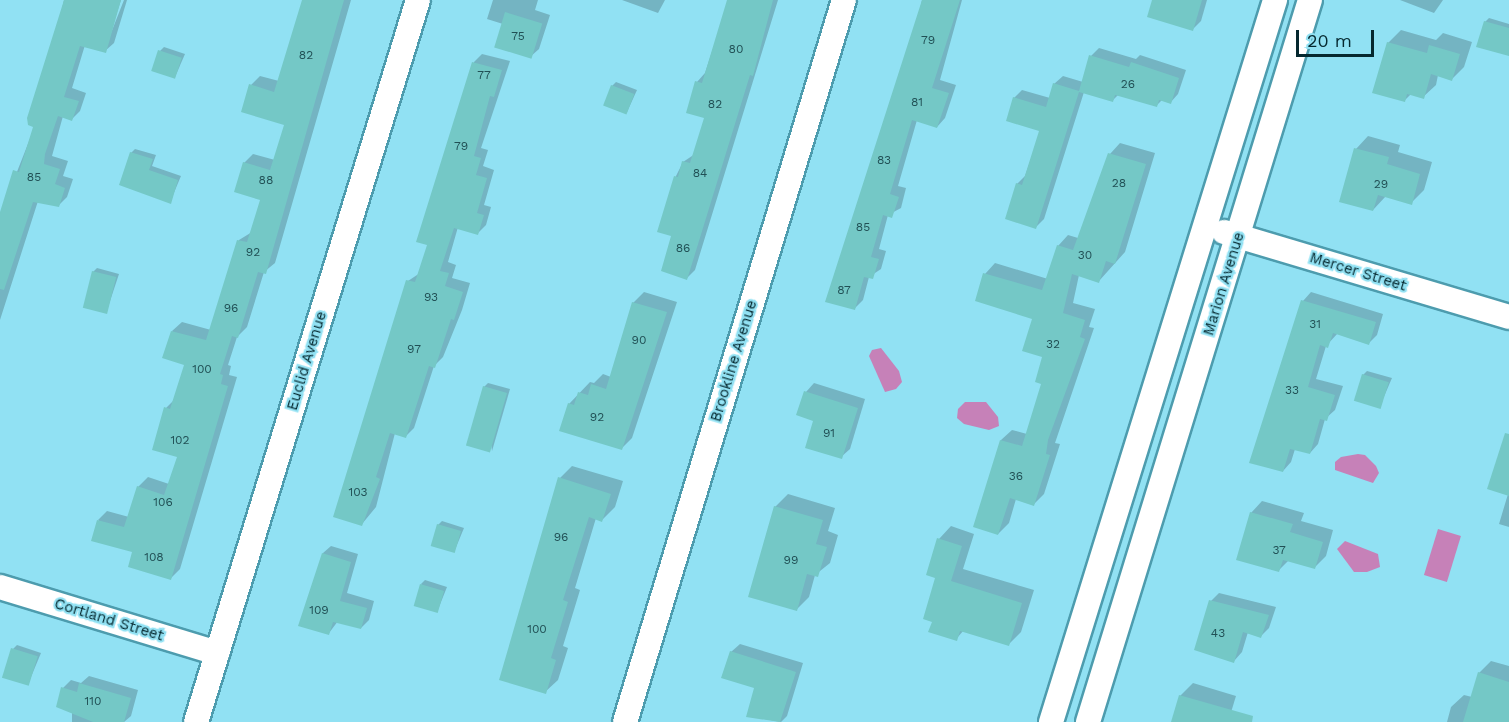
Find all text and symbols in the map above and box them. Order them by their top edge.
scale bar [1299,18,1377,56]
house number: 75 [511,30,525,44]
text: 20 m [1307,30,1352,51]
house number: 79 [921,34,935,48]
house number: 80 [729,43,743,57]
house number: 82 [299,49,313,63]
house number: 77 [477,69,491,83]
house number: 26 [1121,78,1135,92]
house number: 81 [911,96,923,110]
house number: 82 [708,98,722,112]
house number: 79 [454,140,468,154]
house number: 83 [877,154,891,168]
house number: 84 [693,167,707,181]
house number: 85 [27,171,41,185]
house number: 88 [259,174,273,188]
house number: 28 [1112,177,1126,191]
house number: 29 [1374,178,1388,192]
house number: 85 [856,221,870,235]
street label: Marion Avenue [1200,230,1248,338]
house number: 86 [676,242,690,256]
house number: 92 [246,246,260,260]
house number: 30 [1078,249,1092,263]
street label: Mercer Street [1307,249,1409,295]
house number: 87 [837,284,851,298]
house number: 93 [424,291,438,305]
street label: Brookline Avenue [707,298,761,424]
house number: 96 [224,302,238,316]
street label: Euclid Avenue [283,309,331,413]
house number: 31 [1309,318,1321,332]
house number: 90 [632,334,646,348]
house number: 32 [1046,338,1060,352]
house number: 97 [407,343,421,357]
house number: 100 [192,363,212,377]
house number: 33 [1285,384,1299,398]
house number: 92 [590,411,604,425]
house number: 91 [823,427,835,441]
house number: 102 [170,434,190,448]
house number: 36 [1009,470,1023,484]
house number: 103 [349,486,367,500]
house number: 106 [153,496,173,510]
house number: 96 [554,531,568,545]
house number: 37 [1272,544,1286,558]
house number: 108 [144,551,164,565]
house number: 99 [784,554,798,568]
street label: Cortland Street [52,595,166,645]
house number: 109 [309,604,329,618]
house number: 100 [527,623,547,637]
house number: 43 [1211,627,1225,641]
house number: 110 [85,695,101,709]

